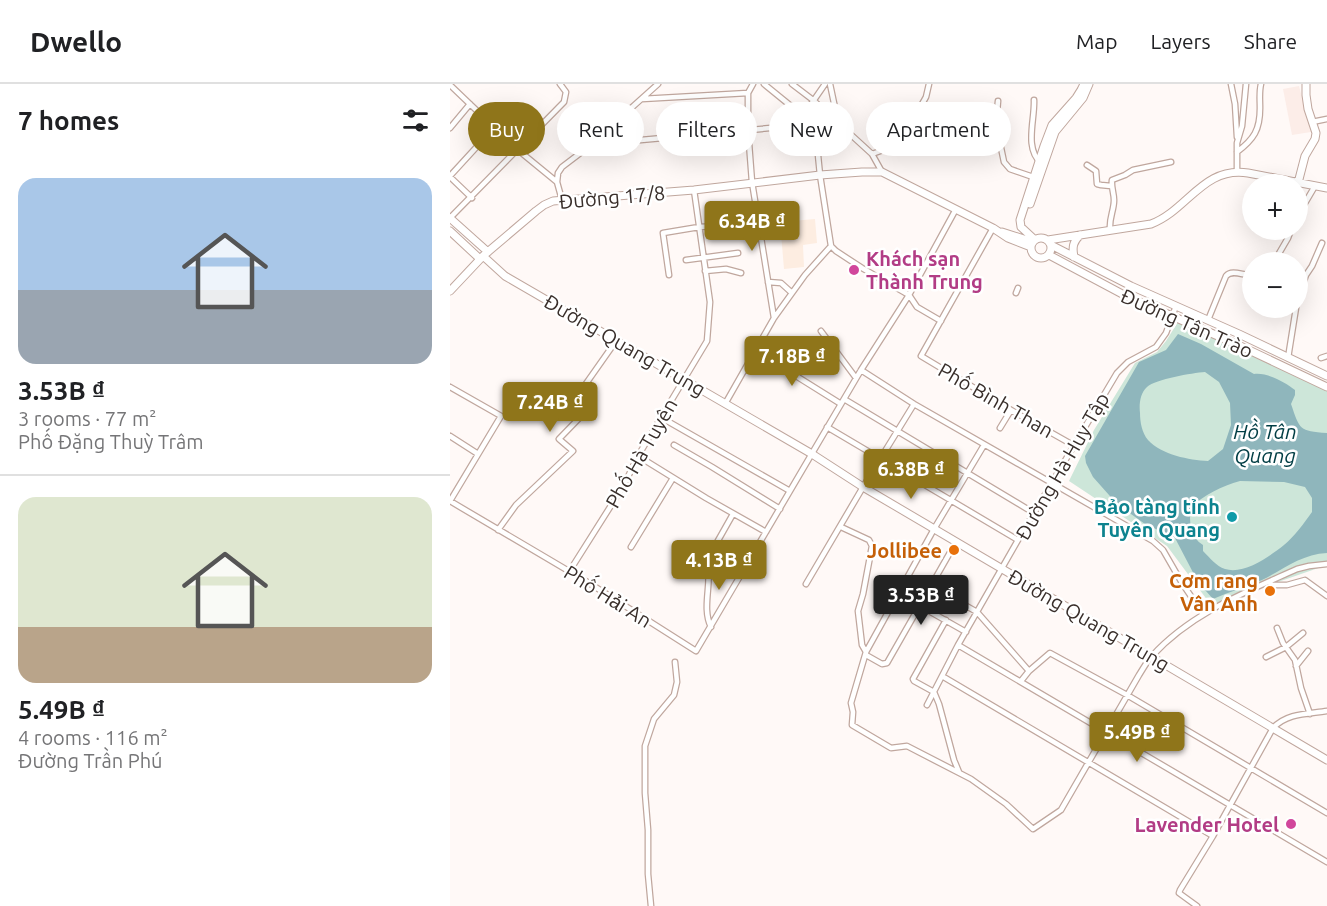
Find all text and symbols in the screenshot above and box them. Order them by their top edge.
text: Dwello [30,26,122,57]
text: Map [1076,29,1117,53]
text: Layers [1150,29,1211,53]
text: Share [1244,29,1297,53]
chip: Buy [468,102,545,156]
chip: Rent [557,102,644,156]
chip: Filters [656,102,757,156]
chip: New [769,102,854,156]
chip: Apartment [866,102,1011,156]
icon: filters [399,104,432,137]
text: 7 homes [18,106,119,135]
map controls [1242,174,1308,318]
button: + [1242,174,1308,240]
street label: Đường 17/8 [558,181,666,213]
pin: 6.34B ₫ [697,201,807,252]
text: 6.34B ₫ [718,209,786,232]
icon: home [171,217,279,325]
place label: Khách sạn Thành Trung [866,247,983,293]
button: − [1242,252,1308,318]
marker: Khách sạn Thành Trung [847,263,861,277]
street label: Đường Tân Trào [1117,284,1257,362]
street label: Đường Quang Trung [540,289,710,401]
pin: 7.18B ₫ [737,336,847,387]
text: 7.18B ₫ [758,344,826,367]
street label: Phố Bình Than [934,355,1059,442]
text: 3.53B ₫ [18,376,105,405]
pin: 7.24B ₫ [495,382,605,433]
street label: Đường Hà Huy Tập [1011,388,1113,544]
text: 7.24B ₫ [516,390,584,413]
street label: Phố Hà Tuyên [598,393,682,512]
text: 3 rooms · 77 m² [18,407,156,430]
water label: Hồ Tân Quang [1233,417,1297,468]
text: Phố Đặng Thuỳ Trâm [18,430,204,453]
pin: 6.38B ₫ [856,449,966,500]
text: 6.38B ₫ [877,457,945,480]
place label: Bảo tàng tỉnh Tuyên Quang [1094,495,1220,541]
marker: Bảo tàng tỉnh Tuyên Quang [1225,510,1239,524]
icon: home [171,536,279,644]
place label: Jollibee [867,539,942,562]
pin: 4.13B ₫ [664,540,774,591]
marker: Jollibee [947,543,961,557]
text: 4.13B ₫ [685,548,753,571]
street label: Phố Hải An [560,558,657,632]
street label: Đường Quang Trung [1004,564,1174,676]
place label: Cơm rang Vân Anh [1169,569,1258,615]
pin: 3.53B ₫ [866,575,976,626]
text: 3.53B ₫ [887,583,955,606]
marker: Cơm rang Vân Anh [1263,584,1277,598]
text: 5.49B ₫ [18,695,105,724]
pin: 5.49B ₫ [1082,712,1192,763]
text: 5.49B ₫ [1103,720,1171,743]
text: 4 rooms · 116 m² [18,726,168,749]
text: Đường Trần Phú [18,749,163,772]
place label: Lavender Hotel [1135,813,1279,836]
marker: Lavender Hotel [1284,817,1298,831]

